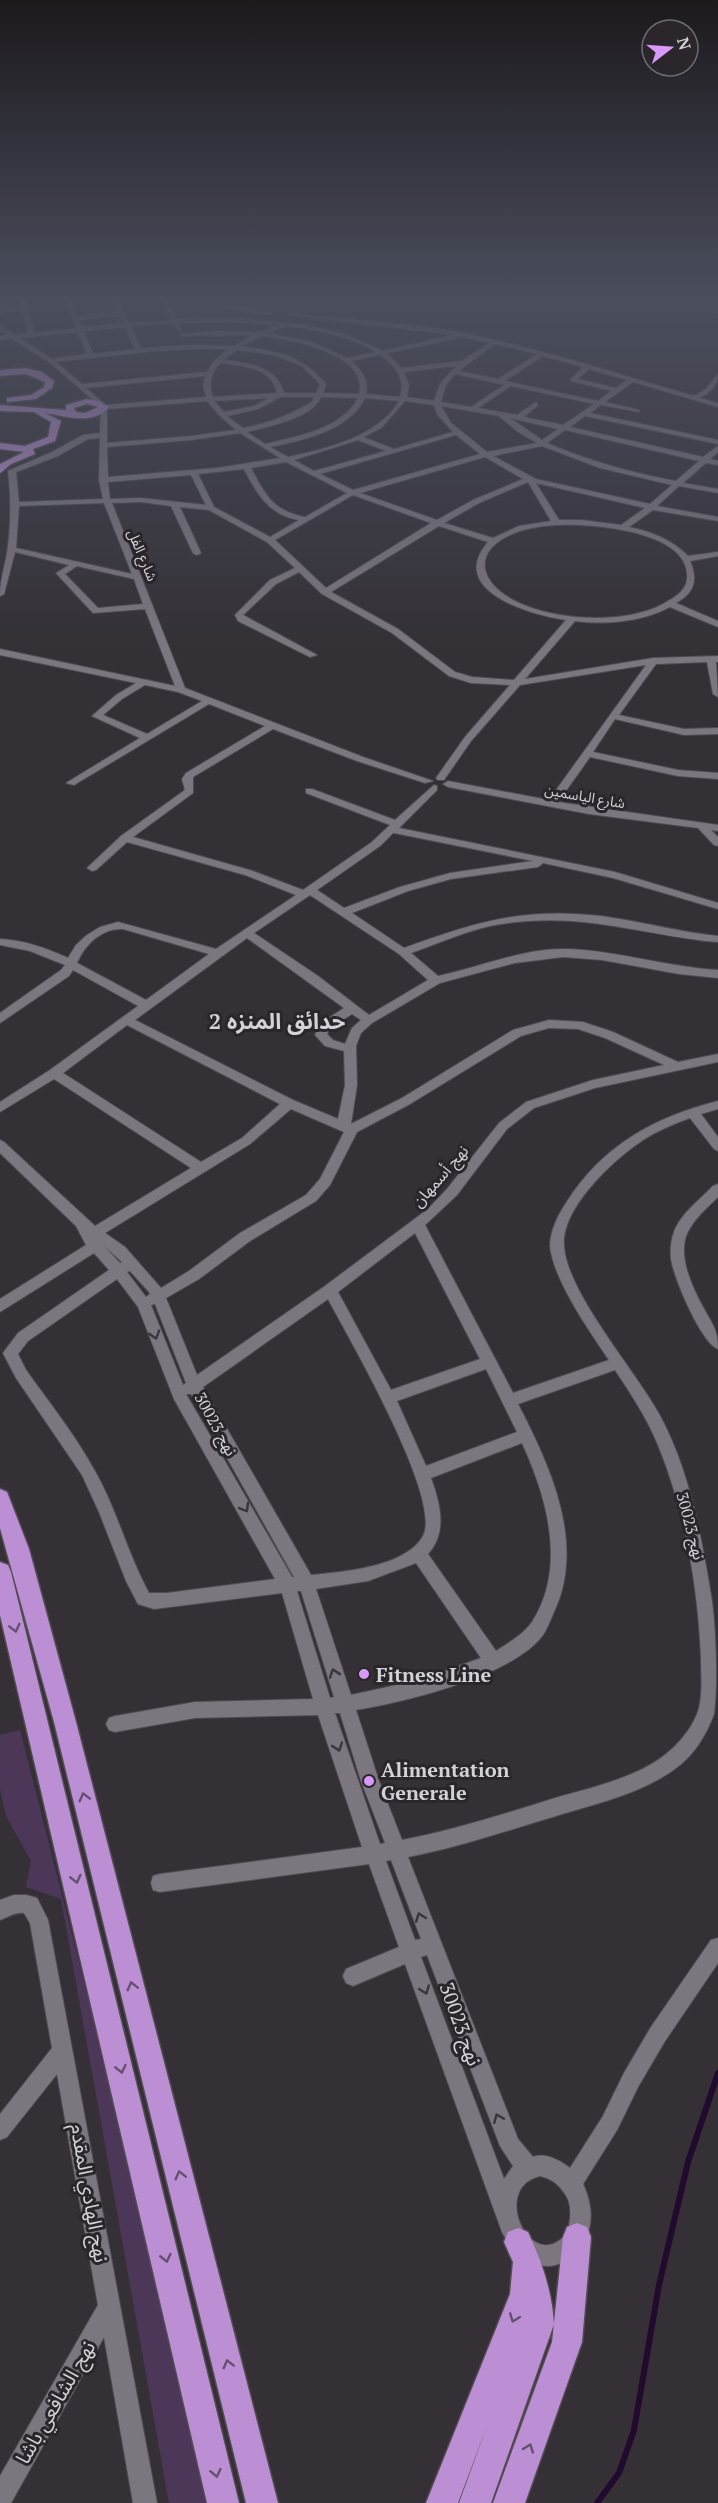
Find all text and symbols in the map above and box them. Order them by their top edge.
north arrow [640,18,700,78]
text: N [672,35,697,53]
street label: شارع الفل [122,526,162,585]
street label: شارع الياسمين [543,780,627,814]
district label: حدائق المنزه 2 [209,1006,345,1035]
street label: نهج أسمهان [407,1140,475,1213]
one-way arrow [148,1329,160,1340]
street label: نهج 30023 [188,1388,242,1461]
street label: نهج 30023 [669,1490,711,1563]
one-way arrow [238,1501,249,1512]
one-way arrow [8,1623,21,1633]
place label: Fitness Line [376,1661,491,1688]
marker: Fitness Line [357,1667,371,1681]
one-way arrow [329,1669,341,1679]
one-way arrow [330,1741,343,1752]
place label: Alimentation Generale [381,1756,510,1806]
marker: Alimentation Generale [362,1774,376,1788]
one-way arrow [79,1792,91,1803]
one-way arrow [68,1874,81,1884]
one-way arrow [415,1912,428,1922]
street label: نهج 30023 [432,1979,489,2070]
one-way arrow [127,1982,139,1992]
one-way arrow [418,1984,430,1995]
one-way arrow [113,2064,126,2074]
one-way arrow [493,2113,505,2124]
street label: نهج الهادي المقدم [62,2121,116,2265]
one-way arrow [174,2171,187,2181]
one-way arrow [159,2253,172,2263]
one-way arrow [509,2312,522,2323]
street label: نهج الشافعي باشا [9,2336,103,2470]
one-way arrow [222,2360,235,2370]
one-way arrow [522,2443,534,2454]
one-way arrow [209,2468,222,2478]

